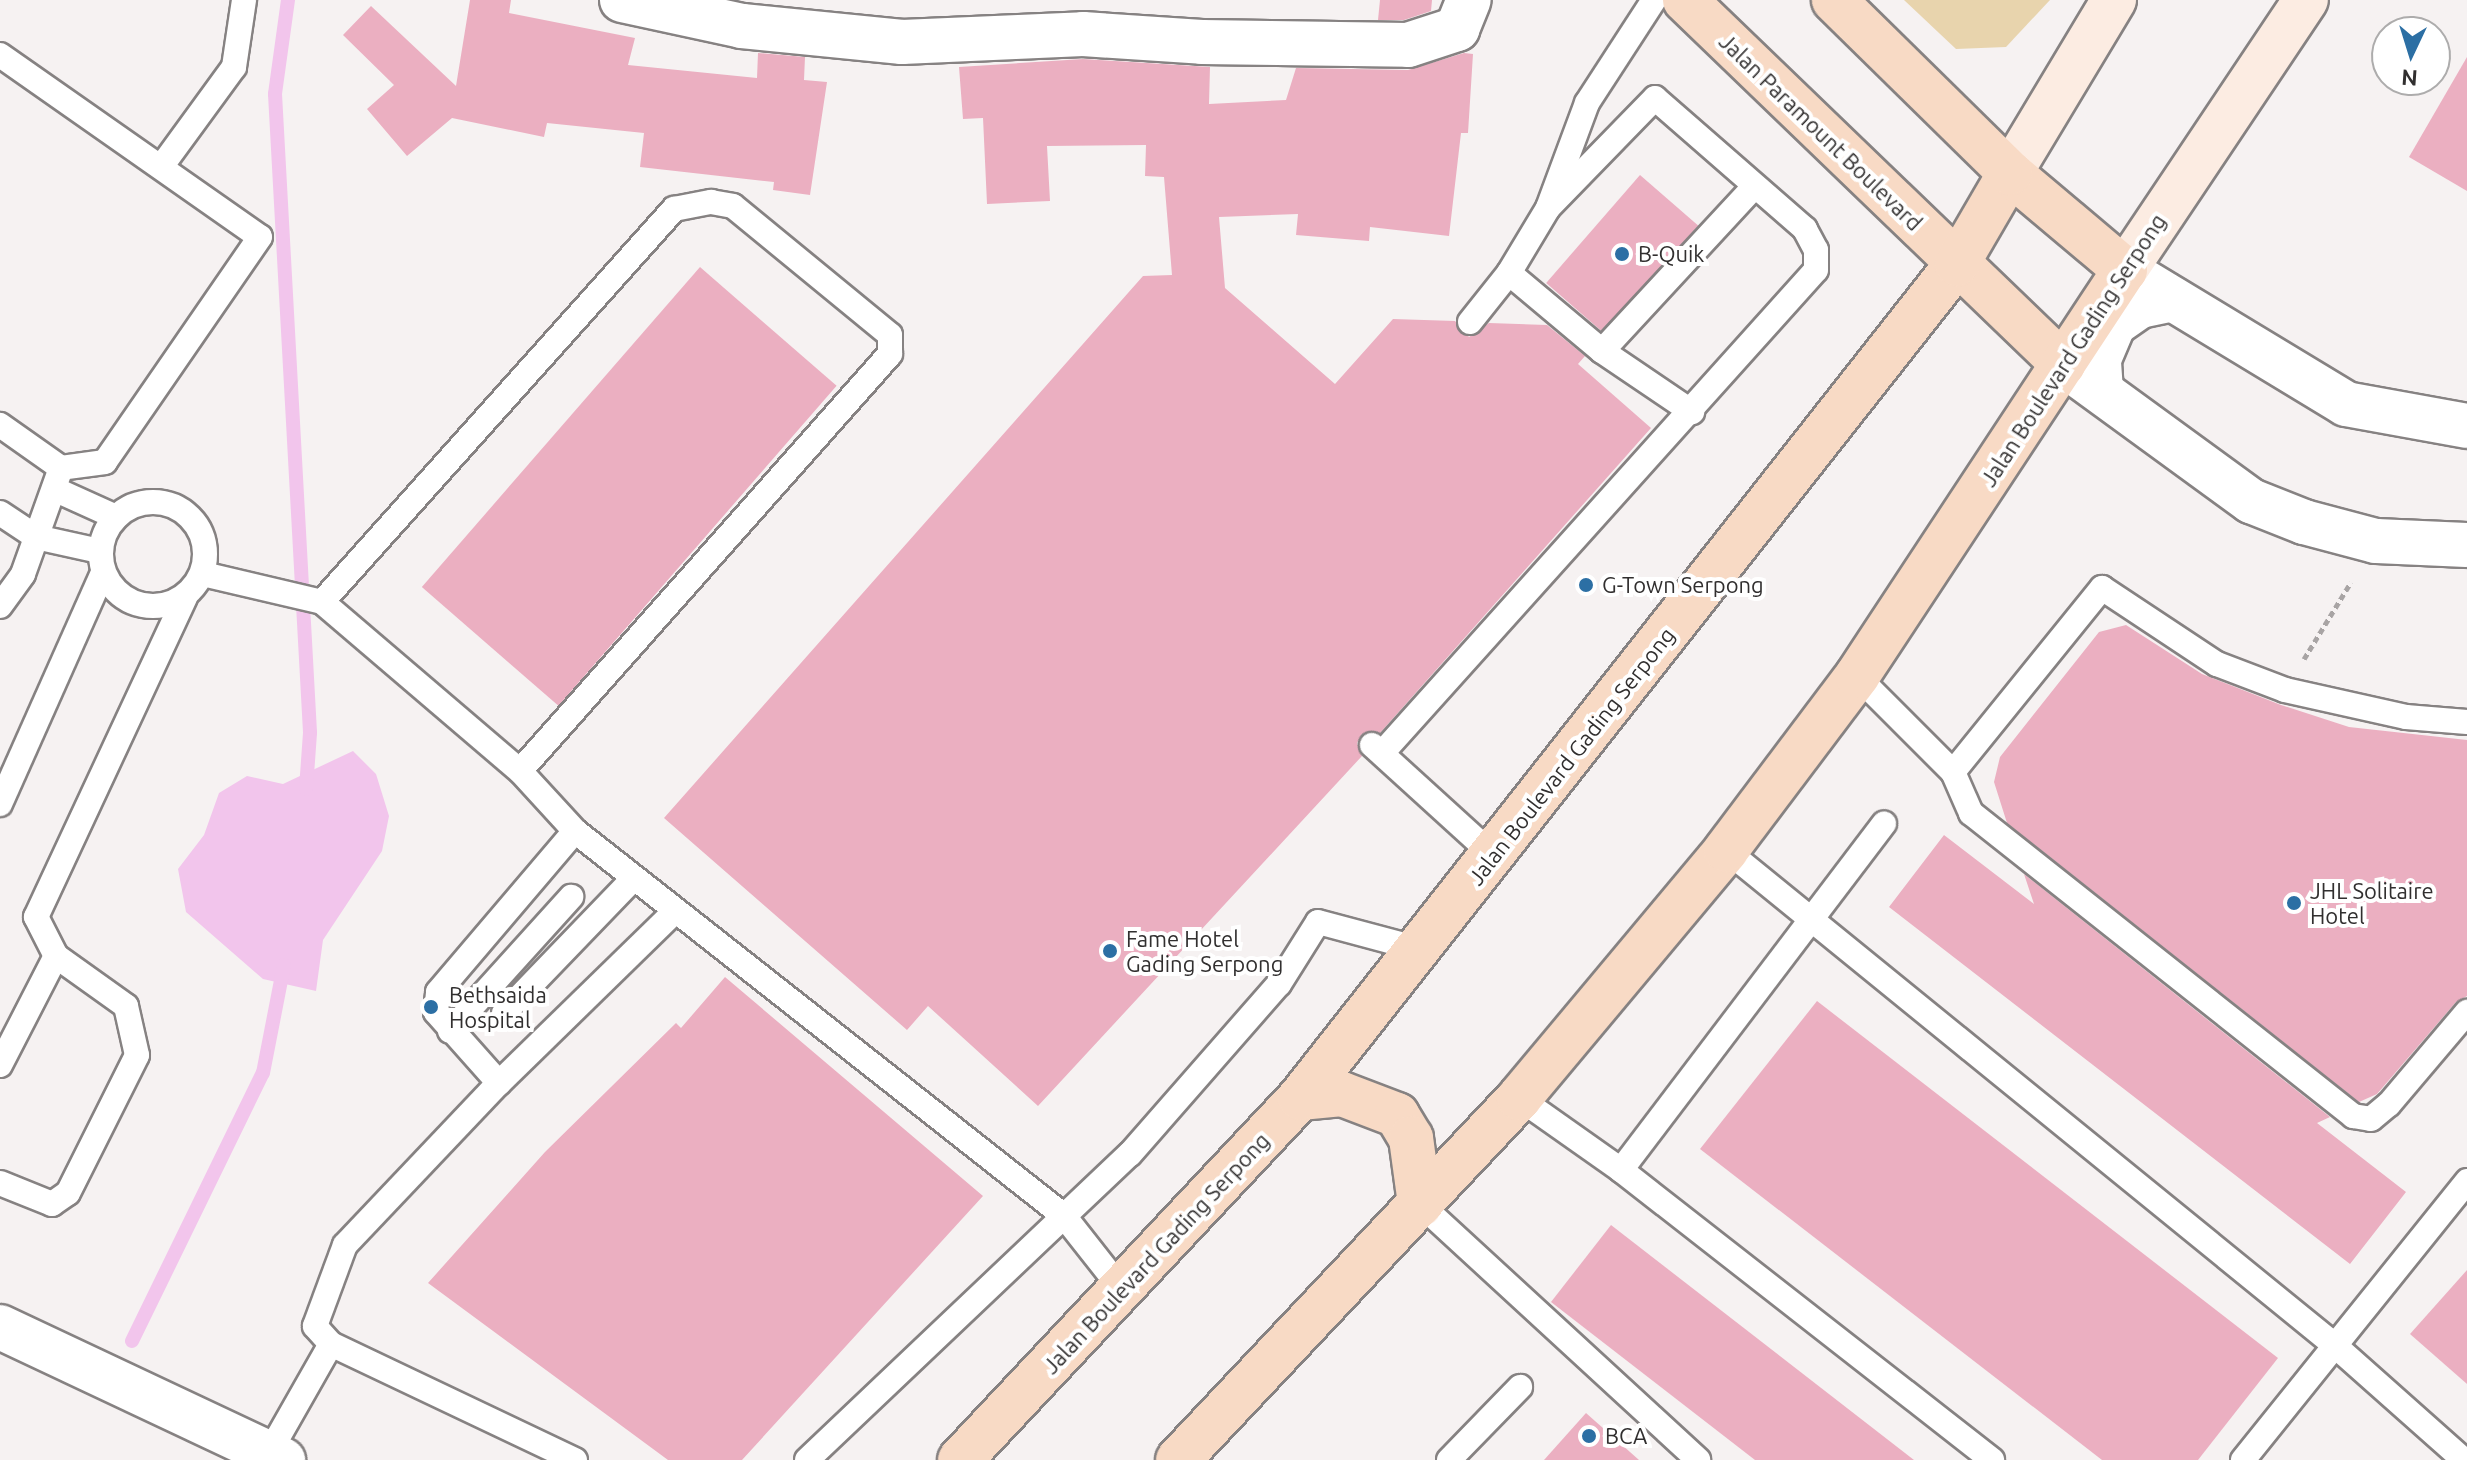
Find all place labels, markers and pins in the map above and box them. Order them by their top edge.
place label: B-Quik [1638,241,1704,267]
marker: B-Quik [1613,245,1631,263]
place label: G-Town Serpong [1602,572,1764,598]
marker: G-Town Serpong [1577,576,1595,594]
place label: JHL Solitaire Hotel [2310,877,2434,928]
marker: JHL Solitaire Hotel [2285,894,2303,912]
place label: Fame Hotel Gading Serpong [1126,925,1283,976]
marker: Fame Hotel Gading Serpong [1101,942,1119,960]
place label: Bethsaida Hospital [449,981,547,1032]
marker: Bethsaida Hospital [420,996,442,1018]
place label: BCA [1605,1423,1647,1449]
marker: BCA [1580,1427,1598,1445]

